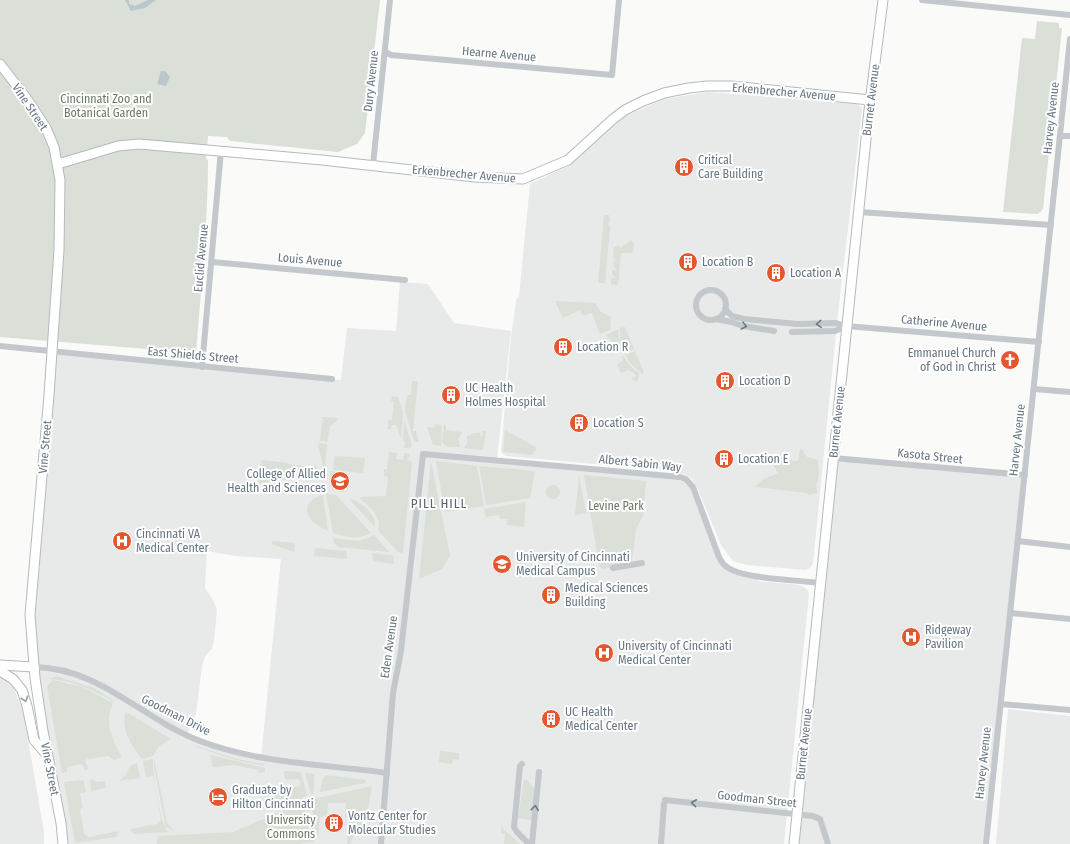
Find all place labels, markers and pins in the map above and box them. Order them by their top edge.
place label: Critical Care Building [698,153,763,181]
building icon: Critical Care Building [673,156,695,178]
building icon: Location B [677,251,699,273]
place label: Location B [702,255,754,269]
building icon: Location A [765,262,787,284]
place label: Location A [790,266,842,280]
building icon: Location R [552,336,574,358]
place label: Location R [577,340,629,354]
place label: Emmanuel Church of God in Christ [908,346,996,374]
church icon: Emmanuel Church of God in Christ [999,349,1021,371]
building icon: Location D [714,370,736,392]
place label: Location D [739,374,791,388]
place label: UC Health Holmes Hospital [465,381,546,409]
building icon: UC Health Holmes Hospital [440,384,462,406]
building icon: Location S [568,412,590,434]
place label: Location S [593,416,644,430]
building icon: Location E [713,448,735,470]
place label: Location E [738,452,789,466]
place label: College of Allied Health and Sciences [227,467,326,495]
school or university icon: College of Allied Health and Sciences [329,470,351,492]
place label: Cincinnati VA Medical Center [136,527,209,555]
hospital icon: Cincinnati VA Medical Center [111,530,133,552]
place label: University of Cincinnati Medical Campus [516,550,630,578]
school or university icon: University of Cincinnati Medical Campus [491,553,513,575]
place label: Medical Sciences Building [565,581,648,609]
building icon: Medical Sciences Building [540,584,562,606]
place label: Ridgeway Pavilion [925,623,972,651]
hospital icon: Ridgeway Pavilion [900,626,922,648]
place label: University of Cincinnati Medical Center [618,639,732,667]
hospital icon: University of Cincinnati Medical Center [593,642,615,664]
place label: UC Health Medical Center [565,705,638,733]
building icon: UC Health Medical Center [540,708,562,730]
place label: Graduate by Hilton Cincinnati [232,783,314,811]
hotel icon: Graduate by Hilton Cincinnati [207,786,229,808]
place label: Vontz Center for Molecular Studies [348,809,436,837]
building icon: Vontz Center for Molecular Studies [323,812,345,834]

